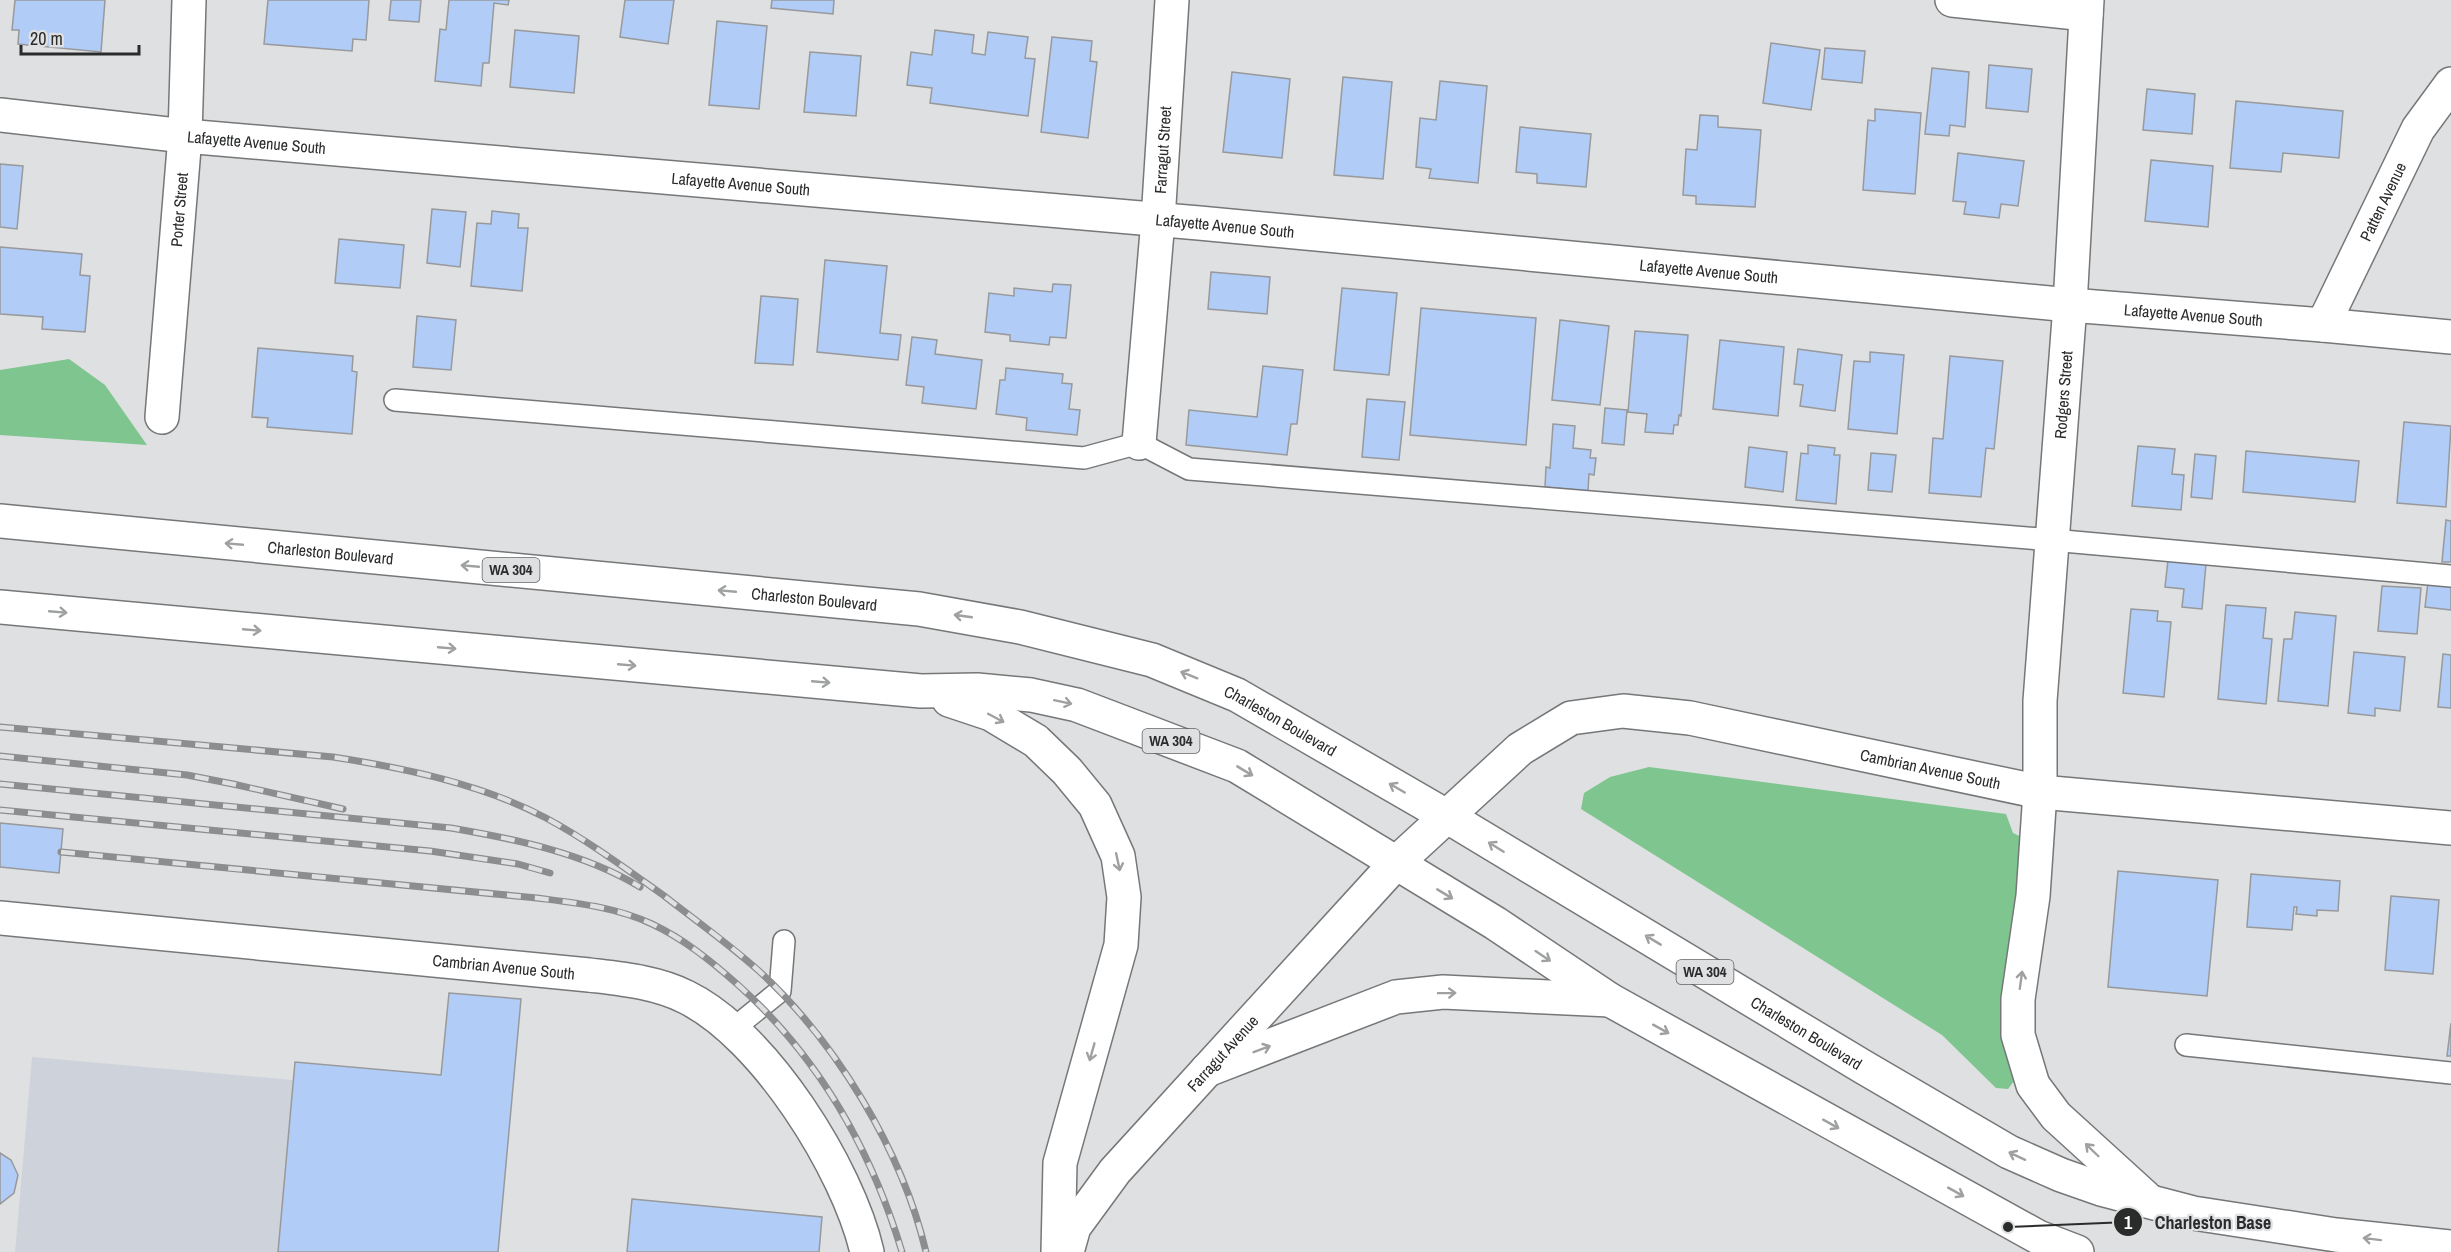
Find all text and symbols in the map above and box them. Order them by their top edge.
scale bar [21,18,140,56]
text: 20 m [30,26,63,51]
street label: Farragut Street [1149,105,1176,194]
street label: Lafayette Avenue South [186,125,327,159]
street label: Patten Avenue [2354,159,2411,245]
street label: Lafayette Avenue South [670,167,811,201]
street label: Porter Street [165,171,193,248]
street label: Lafayette Avenue South [1155,208,1295,243]
street label: Lafayette Avenue South [1639,254,1779,288]
street label: Lafayette Avenue South [2123,298,2264,331]
street label: Rodgers Street [2049,350,2078,440]
street label: Charleston Boulevard [267,536,394,570]
one-way arrow [225,538,245,549]
road number: WA 304 [482,558,540,582]
one-way arrow [461,560,481,571]
street label: Charleston Boulevard [750,582,878,616]
one-way arrow [718,585,738,596]
one-way arrow [48,607,68,618]
one-way arrow [953,610,973,621]
one-way arrow [242,625,262,636]
one-way arrow [436,643,456,654]
one-way arrow [617,659,637,670]
one-way arrow [1180,669,1199,680]
one-way arrow [811,677,831,688]
street label: Charleston Boulevard [1221,680,1341,761]
one-way arrow [1053,696,1072,708]
one-way arrow [987,712,1004,724]
road number: WA 304 [1142,729,1200,753]
street label: Cambrian Avenue South [1858,743,2003,794]
one-way arrow [1236,766,1253,778]
one-way arrow [1389,781,1406,793]
one-way arrow [1488,841,1505,854]
one-way arrow [1113,852,1124,871]
one-way arrow [1436,888,1453,900]
one-way arrow [1645,934,1662,946]
street label: Cambrian Avenue South [432,949,576,985]
one-way arrow [1534,950,1551,962]
road number: WA 304 [1676,960,1734,984]
one-way arrow [2015,971,2026,991]
one-way arrow [1436,987,1456,998]
street label: Charleston Boulevard [1747,991,1866,1075]
street label: Farragut Avenue [1182,1010,1263,1096]
one-way arrow [1652,1023,1669,1035]
one-way arrow [1086,1042,1097,1061]
one-way arrow [1252,1043,1270,1054]
one-way arrow [1822,1118,1839,1130]
one-way arrow [2084,1142,2099,1157]
one-way arrow [2008,1149,2026,1160]
one-way arrow [1947,1186,1964,1198]
callout: Charleston Base [2113,1204,2283,1240]
text: 1 [2124,1210,2133,1235]
text: Charleston Base [2155,1210,2271,1235]
one-way arrow [2363,1233,2382,1244]

